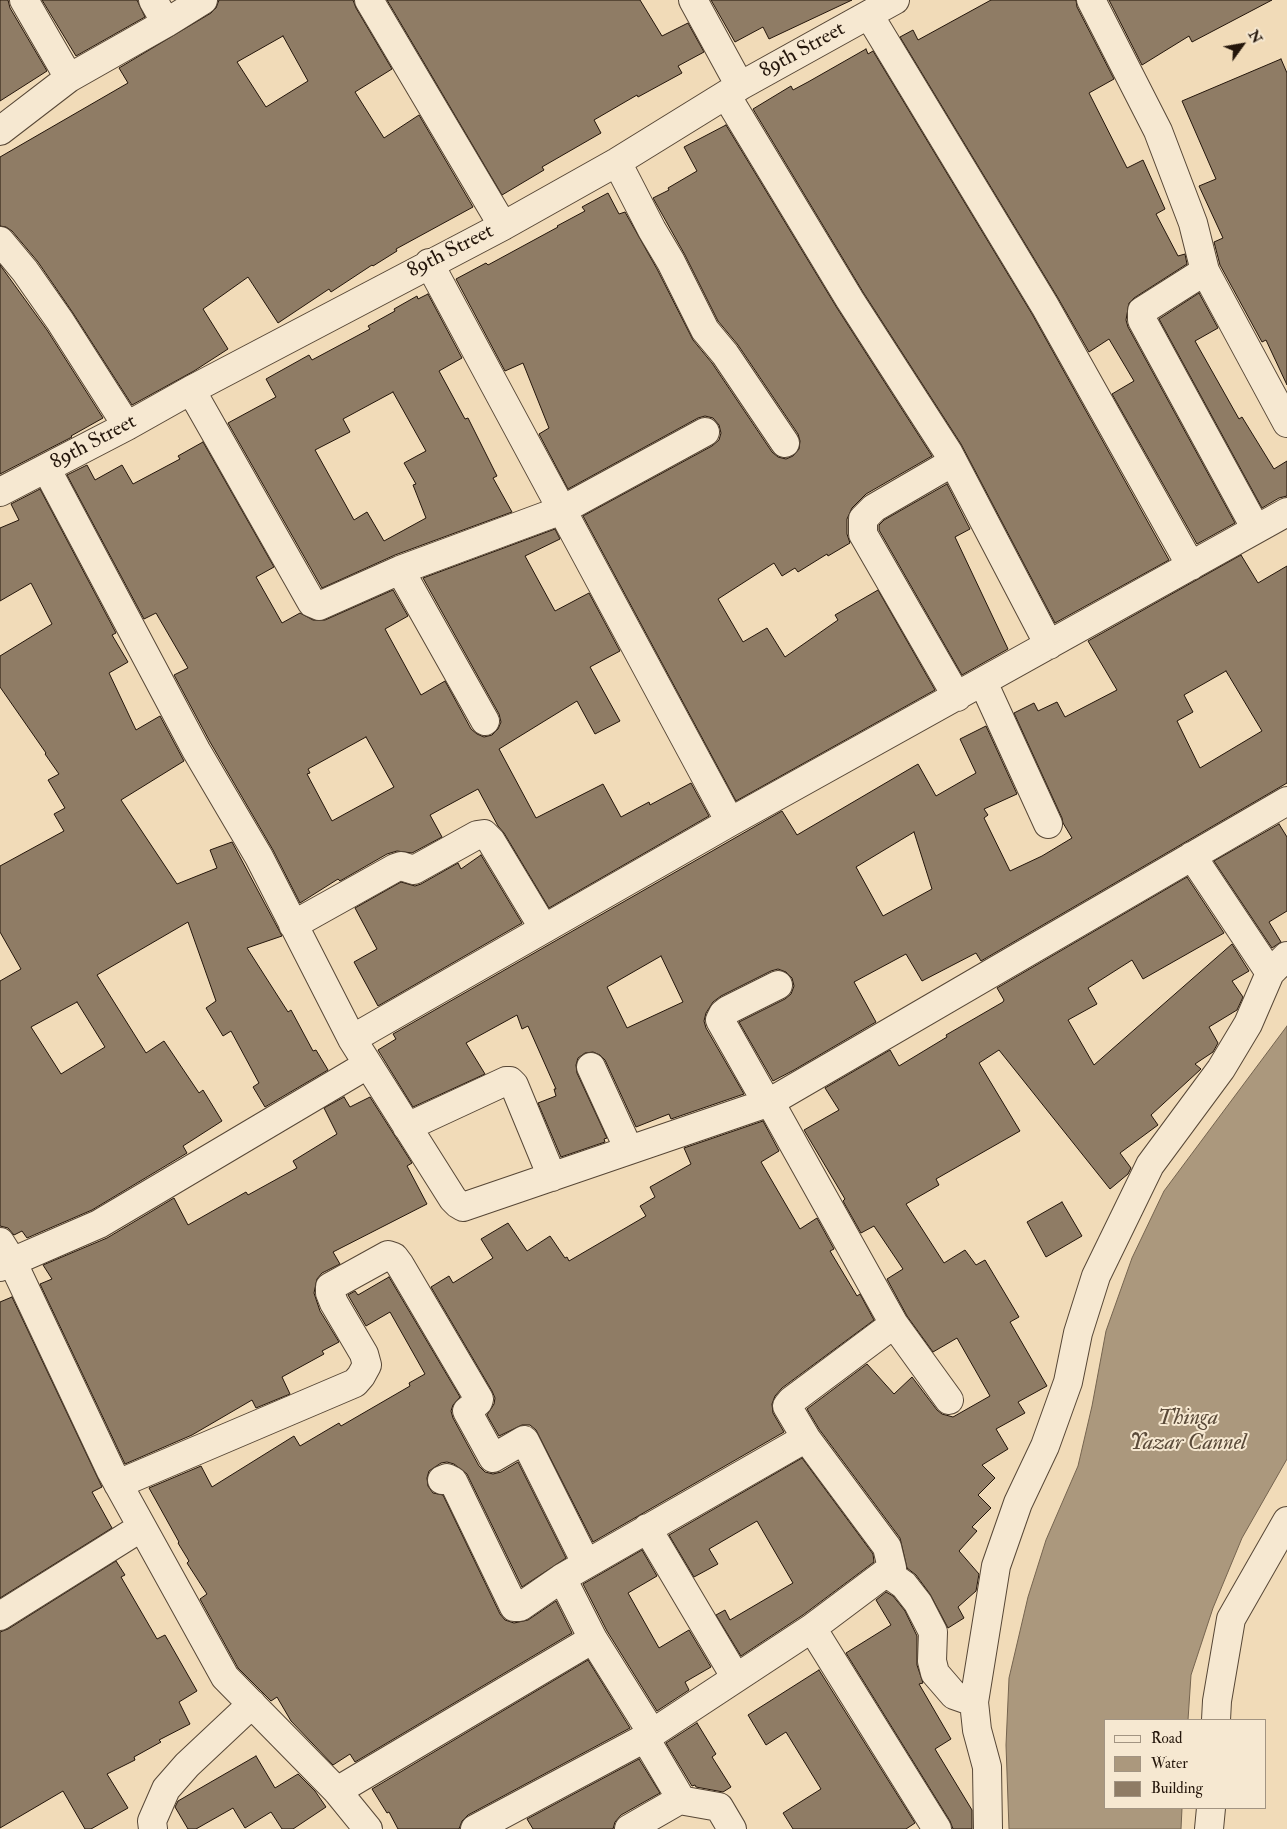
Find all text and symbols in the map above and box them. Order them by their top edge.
street label: 89th Street [756,17,850,85]
north arrow [1217,20,1267,70]
text: N [1245,27,1266,47]
street label: 89th Street [404,220,498,284]
street label: 89th Street [47,410,141,476]
water label: Thinga Yazar Cannel [1130,1406,1246,1458]
legend [1104,1719,1267,1809]
text: Road [1151,1729,1182,1748]
text: Water [1151,1754,1188,1773]
text: Building [1151,1779,1203,1798]

